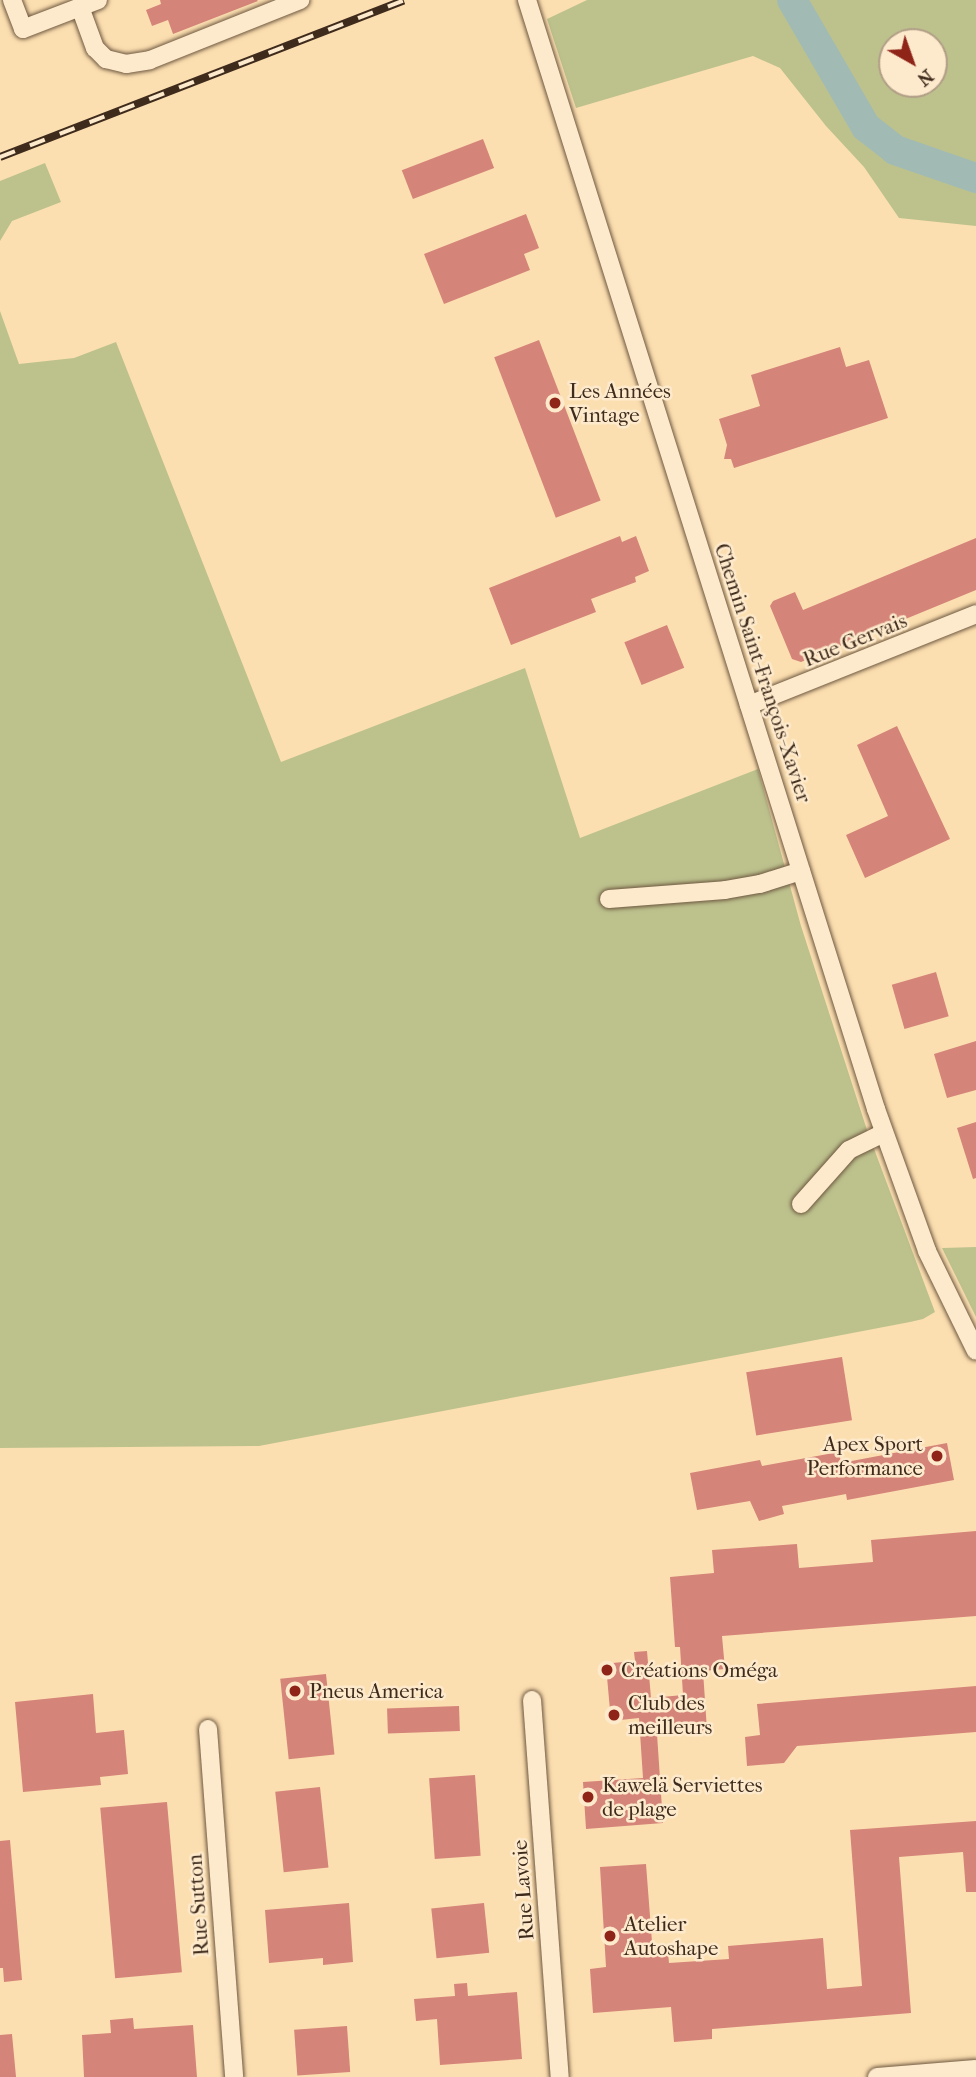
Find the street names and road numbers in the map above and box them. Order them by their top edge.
street label: Chemin Saint-François-Xavier [709,540,817,806]
street label: Rue Gervais [799,608,911,672]
street label: Rue Lavoie [507,1839,539,1941]
street label: Rue Sutton [182,1853,214,1957]

